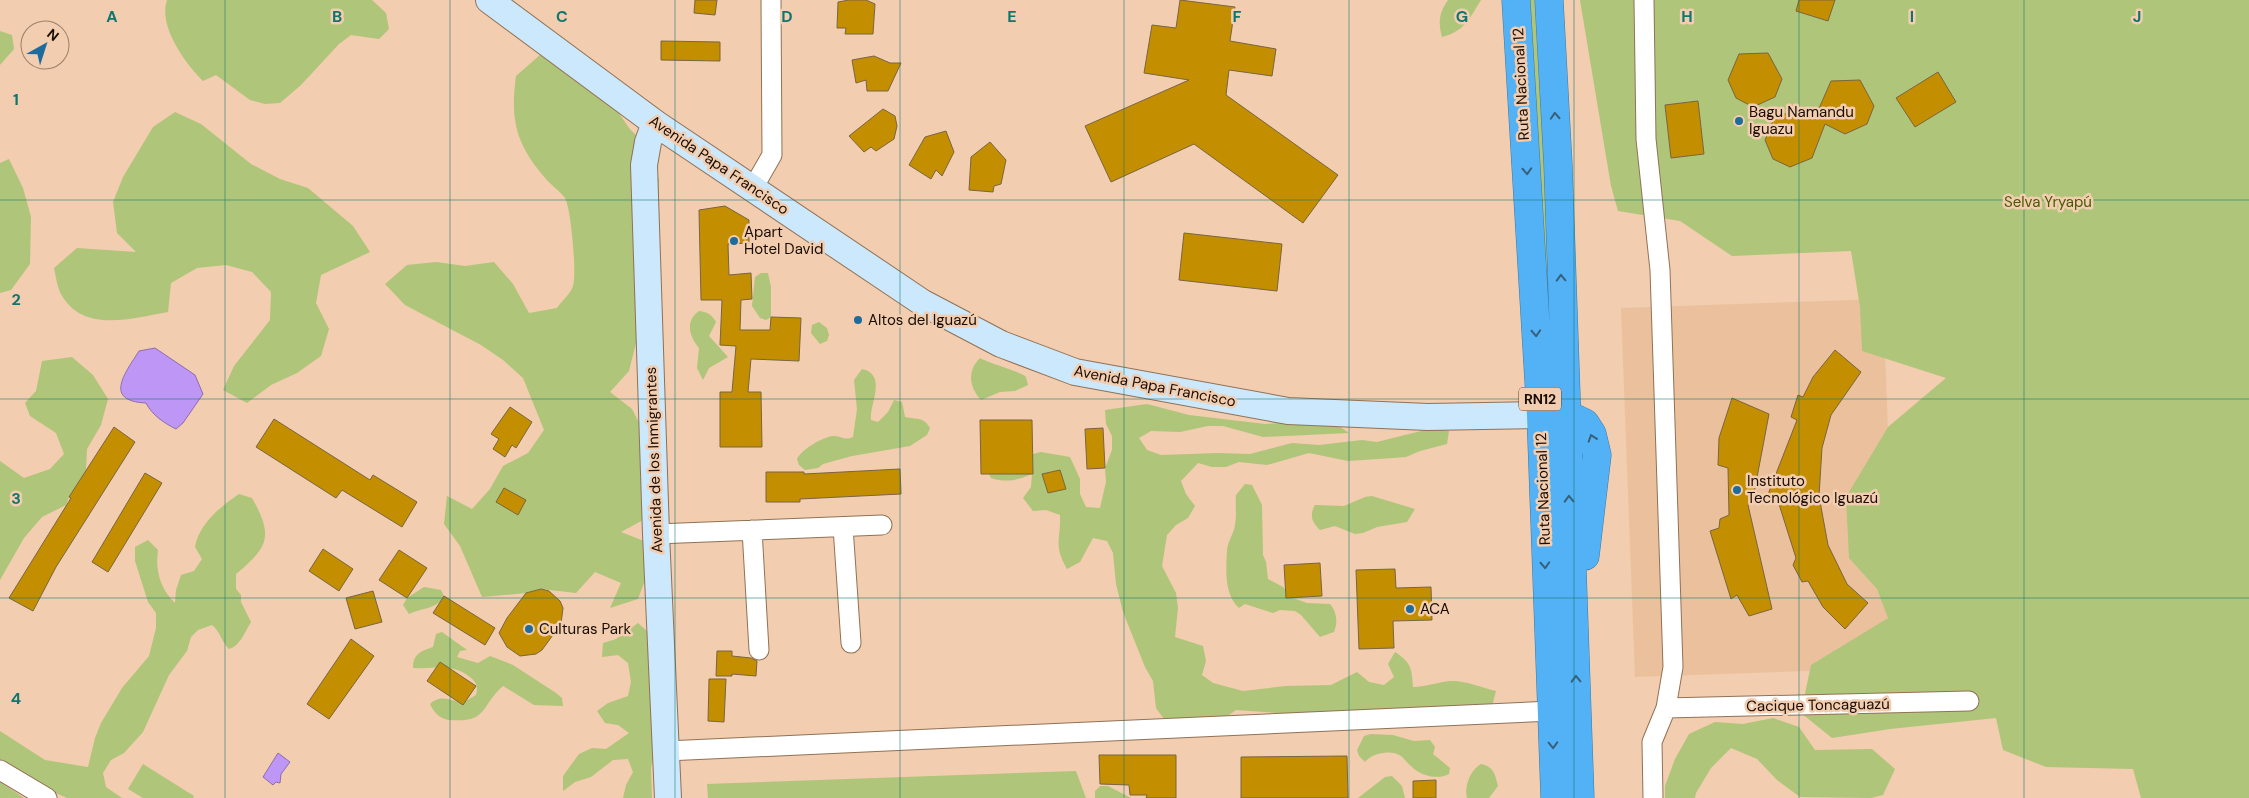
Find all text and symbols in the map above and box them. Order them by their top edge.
text: A [106,6,118,27]
text: B [332,6,342,27]
text: C [556,6,568,27]
text: D [781,6,793,27]
text: E [1007,6,1017,27]
text: F [1233,6,1242,27]
text: G [1456,6,1468,27]
text: H [1681,6,1693,27]
text: I [1910,6,1914,27]
text: J [2133,6,2141,27]
north arrow [20,20,70,70]
text: N [44,25,63,45]
street label: Ruta Nacional 12 [1508,27,1534,141]
text: 1 [13,89,19,110]
place label: Bagu Namandu Iguazu [1749,102,1854,139]
street label: Avenida Papa Francisco [645,111,793,219]
one-way arrow [1550,111,1561,119]
marker: Bagu Namandu Iguazu [1733,115,1745,127]
one-way arrow [1521,167,1532,175]
park label: Selva Yryapú [2004,192,2092,212]
place label: Apart Hotel David [744,222,823,259]
marker: Apart Hotel David [728,235,740,247]
one-way arrow [1556,274,1567,282]
text: 2 [11,289,21,310]
place label: Altos del Iguazú [868,310,977,330]
marker: Altos del Iguazú [852,314,864,326]
one-way arrow [1531,329,1542,337]
street label: Avenida Papa Francisco [1072,360,1238,412]
street label: Avenida de los Inmigrantes [641,367,667,553]
road number: RN12 [1519,388,1561,410]
street label: Ruta Nacional 12 [1531,432,1555,546]
one-way arrow [1588,434,1598,442]
place label: Instituto Tecnológico Iguazú [1747,471,1878,508]
marker: Instituto Tecnológico Iguazú [1731,484,1743,496]
text: 3 [11,488,21,509]
one-way arrow [1564,495,1575,503]
one-way arrow [1540,562,1551,570]
place label: ACA [1420,599,1450,619]
marker: ACA [1404,603,1416,615]
place label: Culturas Park [539,619,631,639]
marker: Culturas Park [523,623,535,635]
one-way arrow [1571,675,1581,683]
text: 4 [11,688,21,709]
street label: Cacique Toncaguazú [1746,694,1890,716]
one-way arrow [1548,742,1558,750]

